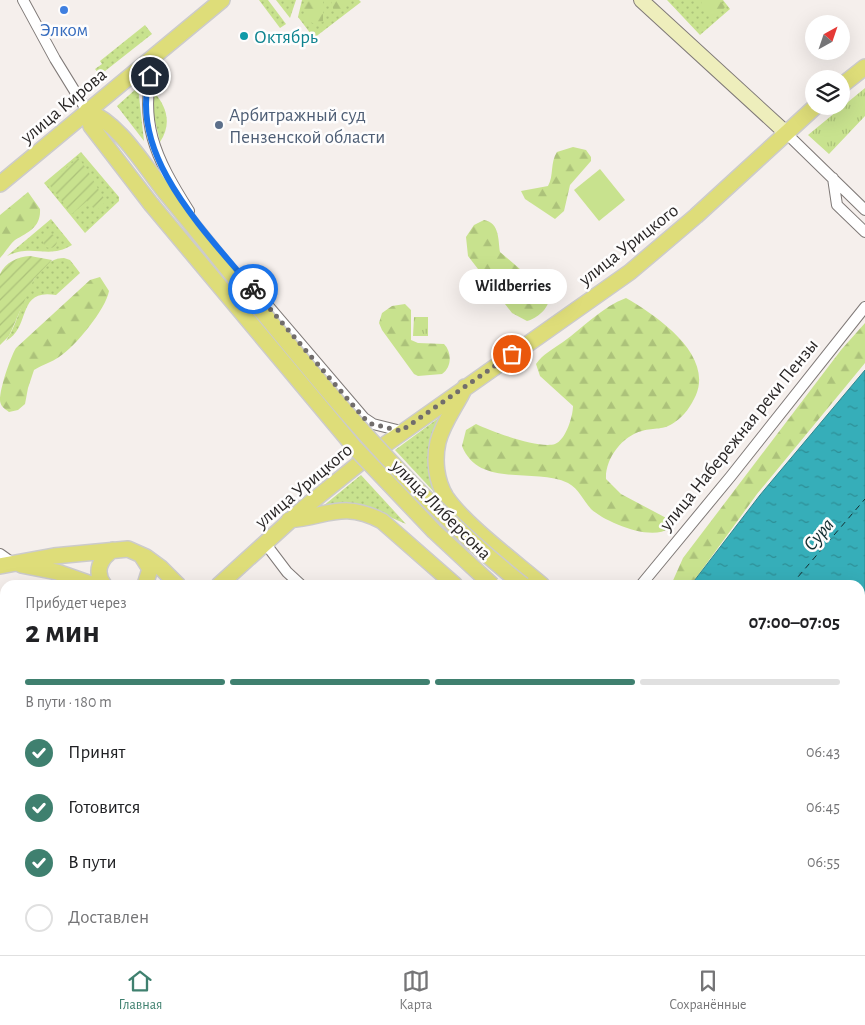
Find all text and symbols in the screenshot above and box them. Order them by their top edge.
marker: Элком [58,4,70,16]
north arrow [805,15,850,60]
map controls [805,15,850,115]
place label: Элком [40,21,88,40]
place label: Октябрь [254,28,318,47]
marker: Октябрь [238,30,250,42]
pin [129,55,171,97]
icon: home [136,62,164,90]
street label: улица Кирова [17,65,111,148]
button: layers [805,70,850,115]
place label: Арбитражный суд Пензенской области [229,106,385,147]
marker: Арбитражный суд Пензенской области [213,119,225,131]
street label: улица Урицкого [575,201,682,290]
courier [228,264,278,314]
callout: Wildberries [458,269,566,304]
icon: bike [239,275,267,303]
text: Wildberries [475,278,551,294]
pin [491,333,533,375]
street label: улица Набережная реки Пензы [656,336,822,535]
icon: bag [498,340,526,368]
street label: улица Урицкого [251,440,356,533]
street label: улица Либерсона [387,456,495,564]
water label: Сура [800,515,838,555]
text: Прибудет через [25,595,127,611]
text: 07:00–07:05 [748,613,840,632]
text: 2 мин [25,616,100,648]
text: В пути · 180 m [25,694,112,710]
icon: check [25,739,53,767]
text: Принят [68,743,125,762]
text: 06:43 [806,744,840,760]
icon: check [25,794,53,822]
text: Готовится [68,798,141,817]
text: 06:45 [806,799,840,815]
icon: check [25,849,53,877]
text: В пути [68,853,117,872]
text: 06:55 [807,854,840,870]
text: Доставлен [68,908,149,927]
tab: Главная [118,967,162,1014]
tab: Карта [399,967,432,1014]
tab: Сохранённые [669,967,747,1014]

